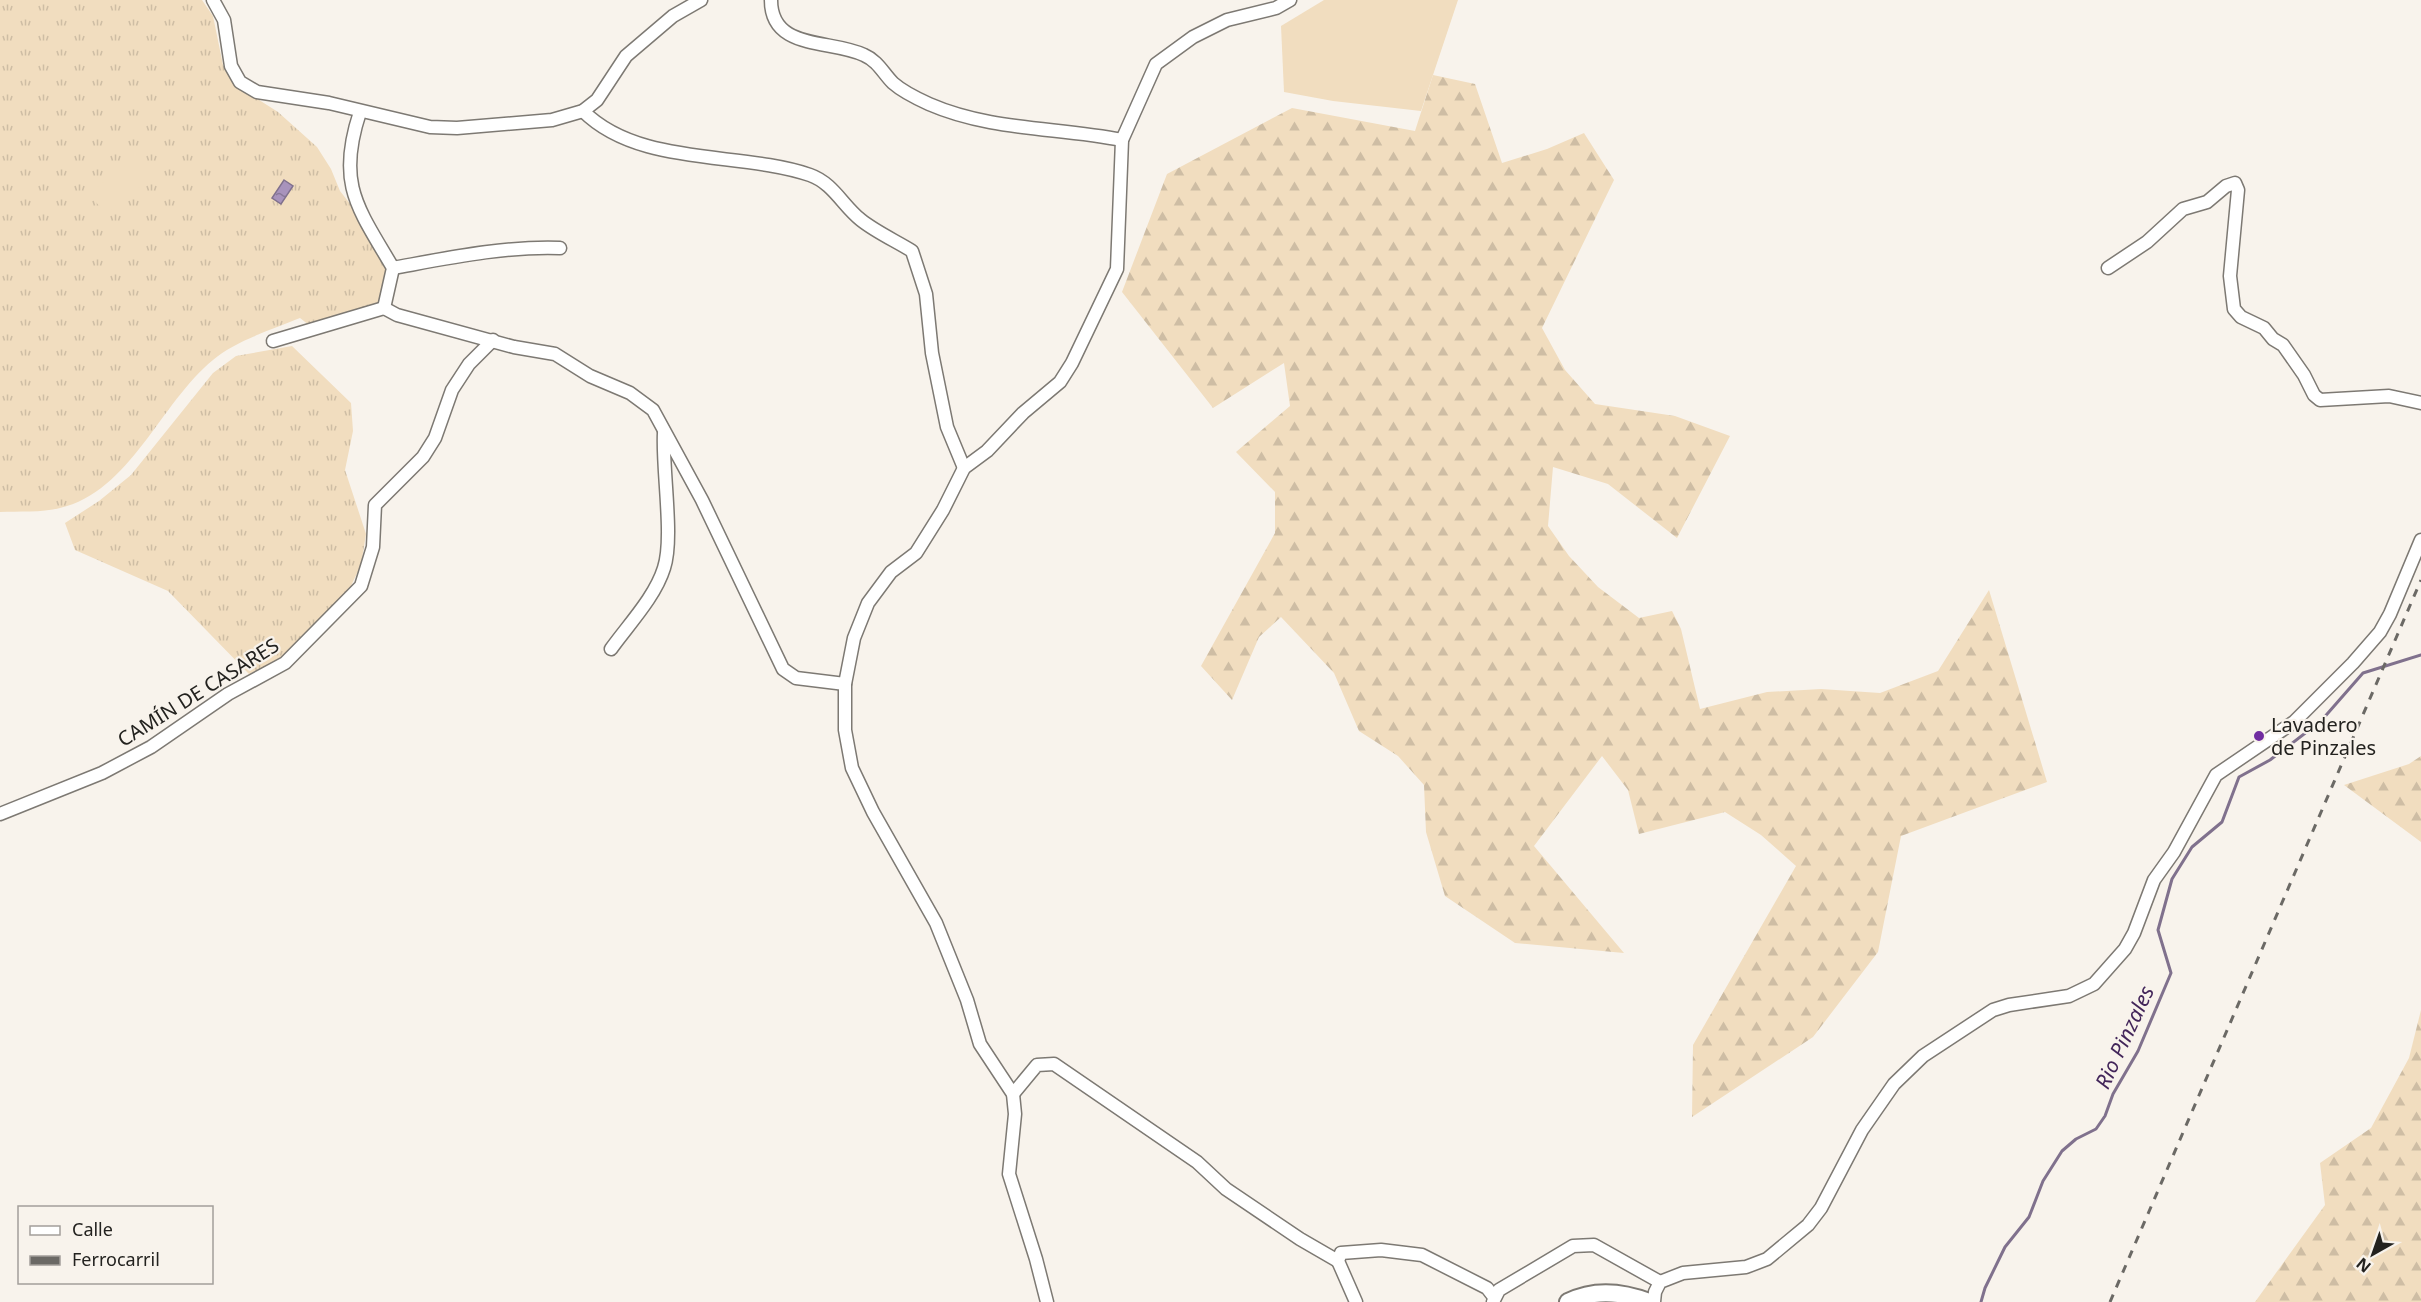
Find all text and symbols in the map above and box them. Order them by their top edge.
street label: CAMÍN DE CASARES [112,631,284,753]
place label: Lavadero de Pinzales [2271,711,2376,761]
marker: Lavadero de Pinzales [2252,729,2266,743]
water label: Rio Pinzales [2088,981,2160,1093]
legend [18,1206,213,1284]
text: Calle [72,1217,113,1241]
north arrow [2343,1224,2403,1284]
text: Ferrocarril [72,1247,160,1271]
text: N [2351,1253,2375,1278]

